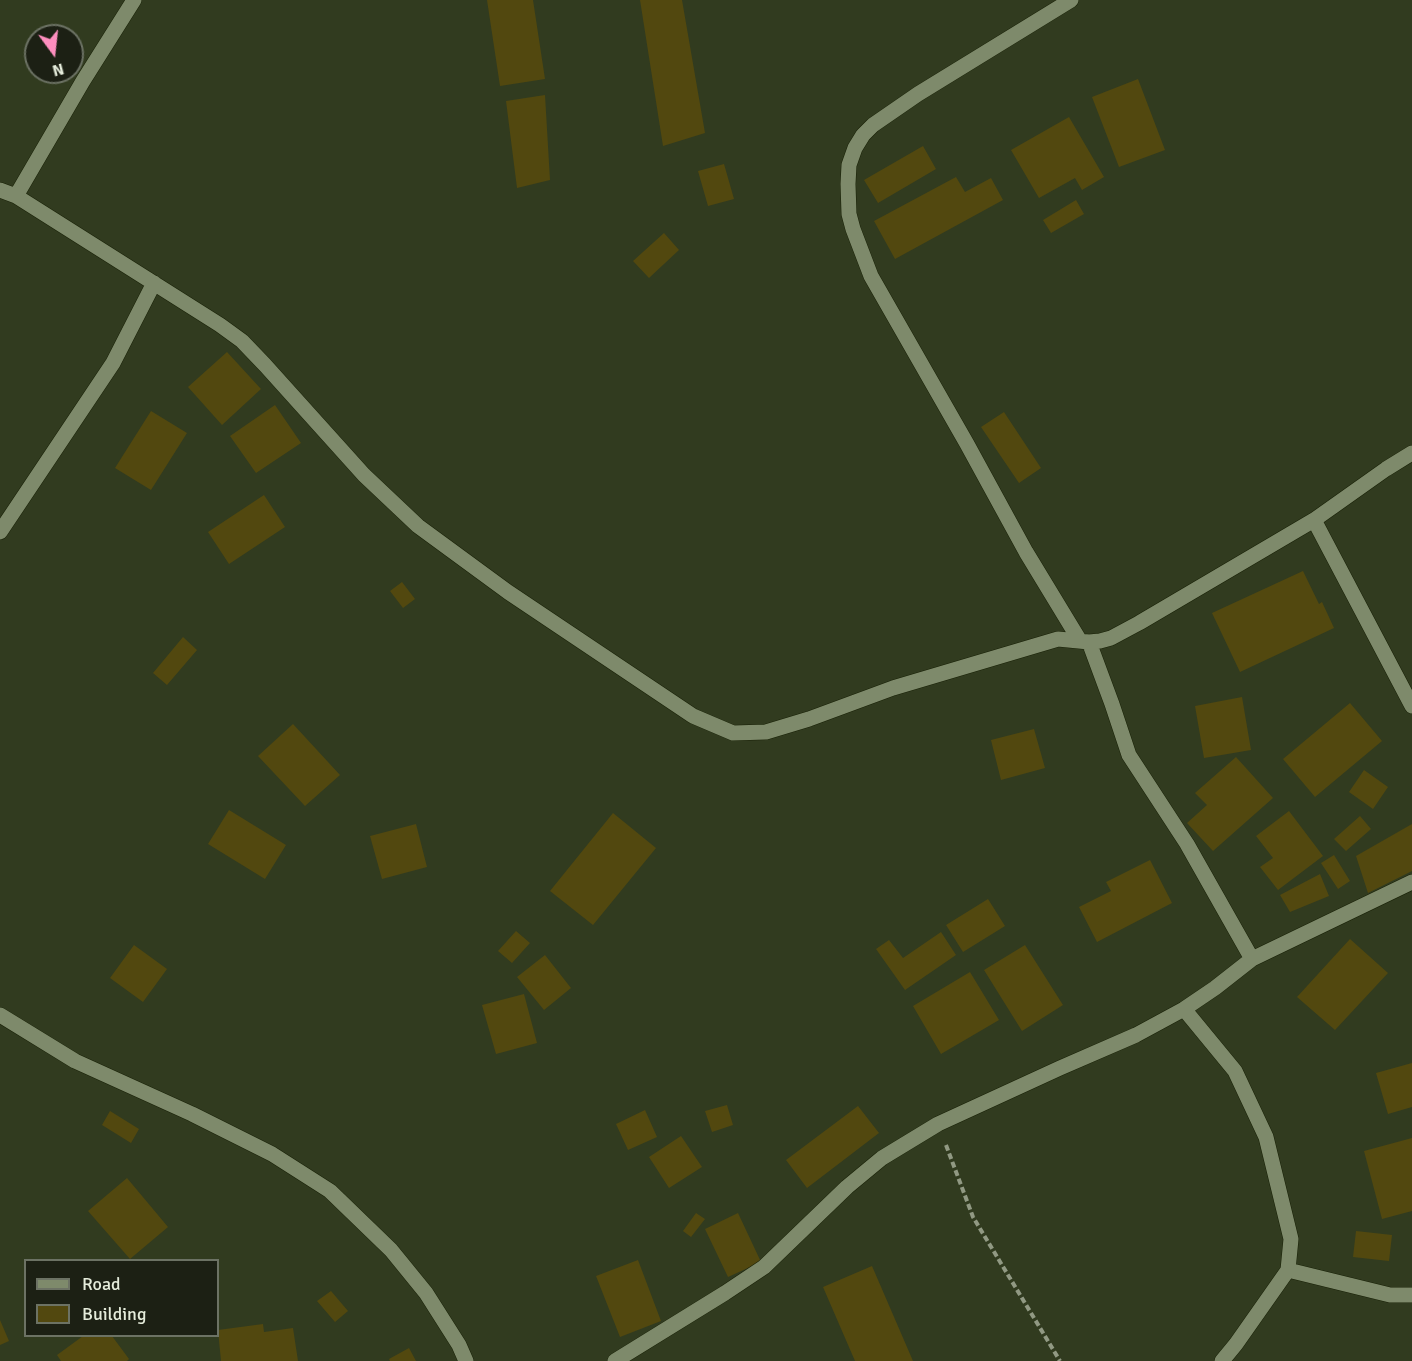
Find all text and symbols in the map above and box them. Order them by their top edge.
north arrow [24,24,84,84]
text: N [50,58,66,81]
legend [24,1259,219,1337]
text: Road [82,1273,121,1295]
text: Building [82,1303,146,1325]

